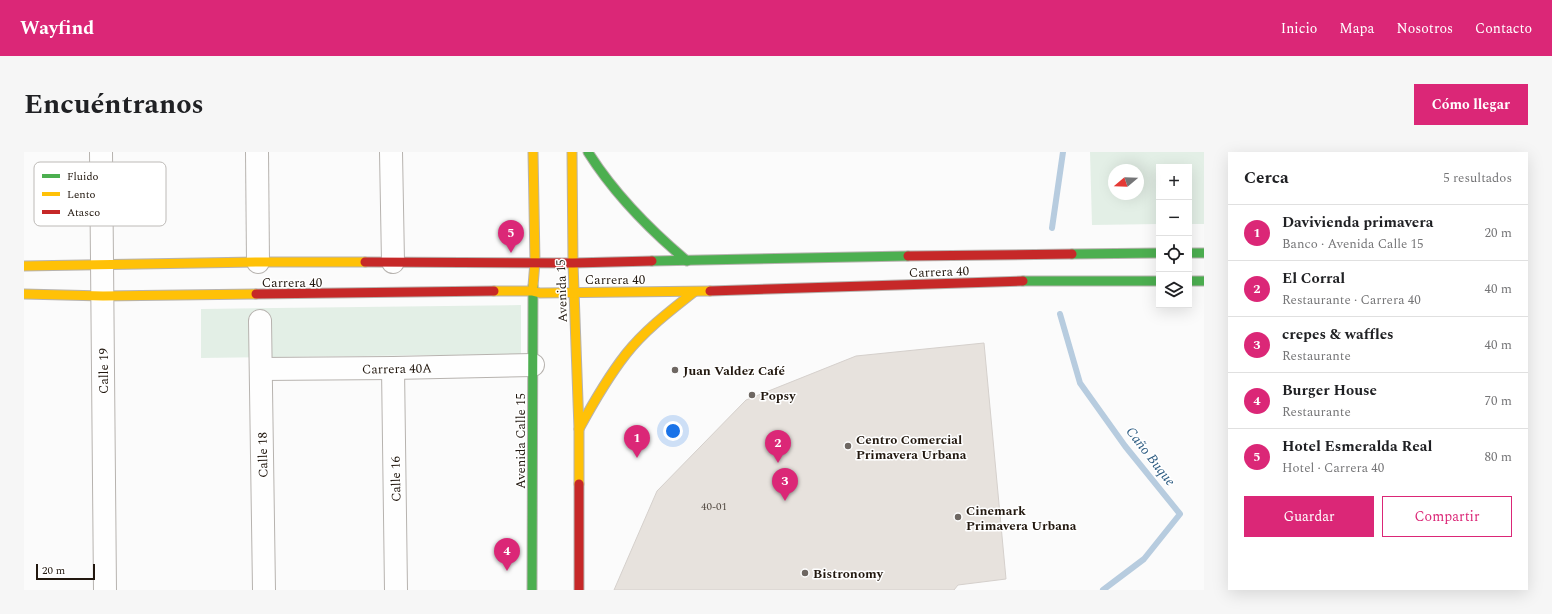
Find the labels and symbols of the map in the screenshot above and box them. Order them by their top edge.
legend [34,162,166,226]
north arrow [1108,164,1144,200]
text: Fluido [67,168,99,185]
text: Lento [67,186,96,203]
text: Atasco [67,204,100,221]
pin: 5 [498,220,524,253]
street label: Avenida 15 [551,259,573,323]
street label: Carrera 40 [909,261,970,283]
street label: Carrera 40 [585,270,646,290]
street label: Carrera 40 [262,273,323,293]
street label: Calle 19 [94,348,114,394]
street label: Carrera 40A [362,358,432,380]
place label: Juan Valdez Café [683,361,785,381]
marker: Juan Valdez Café [670,365,680,375]
place label: Popsy [760,386,796,406]
marker: Popsy [747,390,757,400]
street label: Avenida Calle 15 [511,393,531,489]
your location [663,421,683,441]
water label: Caño Buque [1121,422,1181,491]
pin: 1 [624,425,650,458]
pin: 2 [765,430,791,463]
place label: Centro Comercial Primavera Urbana [856,430,967,465]
street label: Calle 18 [253,432,273,478]
marker: Centro Comercial Primavera Urbana [843,441,853,451]
street label: Calle 16 [386,455,406,502]
pin: 3 [772,468,798,501]
house number: 40-01 [701,498,727,515]
place label: Cinemark Primavera Urbana [966,501,1077,536]
marker: Cinemark Primavera Urbana [953,512,963,522]
pin: 4 [494,538,520,571]
scale bar [36,562,95,581]
place label: Bistronomy [813,564,884,584]
marker: Bistronomy [800,568,810,578]

